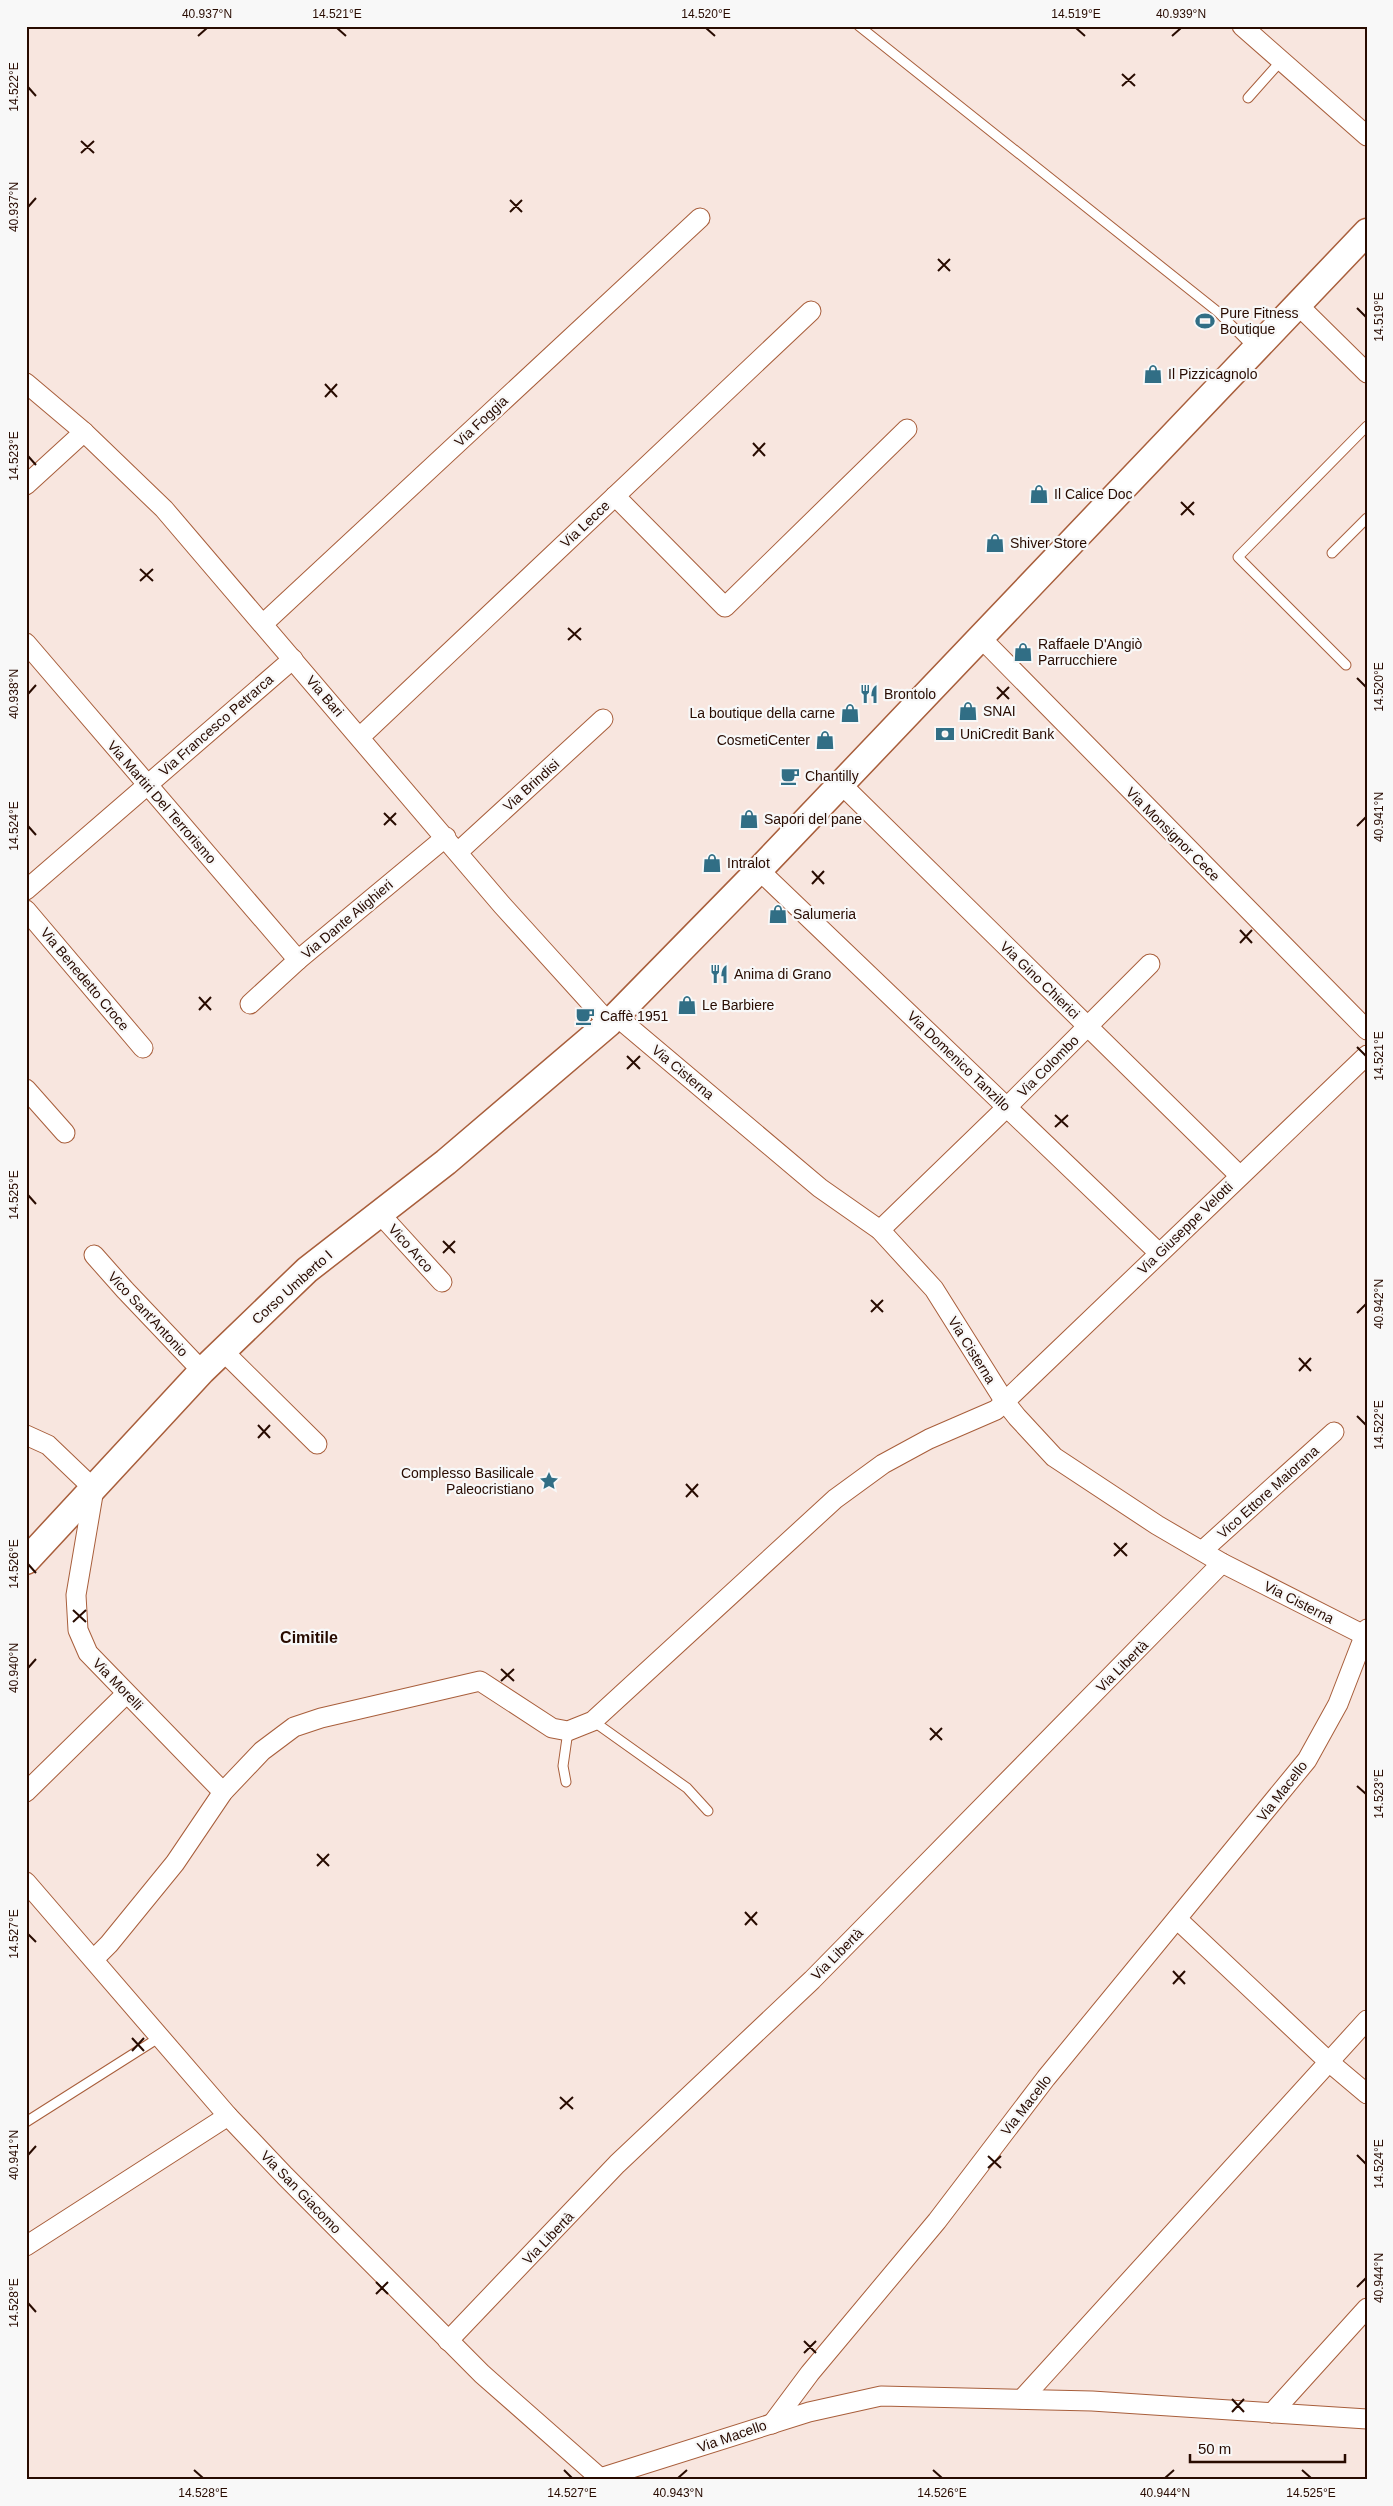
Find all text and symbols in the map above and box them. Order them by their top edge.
text: 40.937°N [182,7,232,21]
text: 14.521°E [312,7,362,21]
text: 14.520°E [681,7,731,21]
text: 14.519°E [1051,7,1101,21]
text: 40.939°N [1156,7,1206,21]
text: 14.522°E [7,62,21,112]
text: 40.937°N [7,182,21,232]
text: 14.519°E [1372,292,1386,342]
place label: Pure Fitness Boutique [1220,305,1299,337]
sports icon: Pure Fitness Boutique [1194,310,1216,332]
shop icon: Il Pizzicagnolo [1142,363,1164,385]
place label: Il Pizzicagnolo [1168,366,1258,382]
street label: Via Foggia [451,392,511,450]
text: 14.523°E [7,431,21,481]
shop icon: Il Calice Doc [1028,483,1050,505]
place label: Il Calice Doc [1054,486,1133,502]
street label: Via Lecce [557,497,613,551]
shop icon: Shiver Store [984,532,1006,554]
place label: Shiver Store [1010,535,1087,551]
place label: Raffaele D'Angiò Parrucchiere [1038,636,1143,668]
shop icon: Raffaele D'Angiò Parrucchiere [1012,641,1034,663]
text: 14.520°E [1372,662,1386,712]
text: 40.938°N [7,669,21,719]
street label: Via Francesco Petrarca [156,671,277,779]
street label: Via Bari [303,672,347,720]
restaurant icon: Brontolo [858,683,880,705]
place label: Brontolo [884,686,936,702]
shop icon: SNAI [957,700,979,722]
shop icon: La boutique della carne [839,702,861,724]
place label: SNAI [983,703,1016,719]
place label: La boutique della carne [689,705,835,721]
bank icon: UniCredit Bank [934,723,956,745]
place label: UniCredit Bank [960,726,1055,742]
shop icon: CosmetiCenter [814,729,836,751]
place label: CosmetiCenter [717,732,810,748]
street label: Via Martiri Del Terrorismo [104,737,220,867]
street label: Via Brindisi [500,756,562,814]
cafe icon: Chantilly [779,765,801,787]
place label: Chantilly [805,768,859,784]
street label: Via Monsignor Cece [1123,784,1223,884]
text: 40.941°N [1372,792,1386,842]
text: 14.524°E [7,801,21,851]
shop icon: Sapori del pane [738,808,760,830]
place label: Sapori del pane [764,811,862,827]
shop icon: Intralot [701,852,723,874]
place label: Intralot [727,855,770,871]
street label: Via Dante Alighieri [298,876,396,962]
shop icon: Salumeria [767,903,789,925]
place label: Salumeria [793,906,856,922]
street label: Via Benedetto Croce [37,924,133,1034]
street label: Via Gino Chierici [997,938,1083,1022]
restaurant icon: Anima di Grano [708,963,730,985]
place label: Anima di Grano [734,966,831,982]
shop icon: Le Barbiere [676,994,698,1016]
place label: Le Barbiere [702,997,775,1013]
cafe icon: Caffè 1951 [574,1005,596,1027]
place label: Caffè 1951 [600,1008,668,1024]
street label: Via Domenico Tanzillo [904,1008,1014,1115]
text: 14.521°E [1372,1031,1386,1081]
street label: Via Colombo [1014,1032,1082,1100]
street label: Via Cisterna [649,1041,717,1103]
text: 14.525°E [7,1170,21,1220]
street label: Via Giuseppe Velotti [1134,1179,1236,1277]
street label: Vico Arco [385,1221,437,1275]
street label: Corso Umberto I [248,1247,336,1327]
street label: Vico Sant'Antonio [105,1268,191,1360]
text: 40.942°N [1372,1279,1386,1329]
street label: Via Cisterna [945,1314,999,1387]
text: 14.522°E [1372,1400,1386,1450]
street label: Vico Ettore Maiorana [1214,1442,1322,1542]
place label: Complesso Basilicale Paleocristiano [401,1465,534,1497]
place icon: Complesso Basilicale Paleocristiano [538,1470,560,1492]
text: 14.526°E [7,1539,21,1589]
street label: Via Cisterna [1262,1578,1337,1626]
district label: Cimitile [280,1629,338,1646]
street label: Via Libertà [1093,1637,1151,1695]
text: 40.940°N [7,1643,21,1693]
street label: Via Morelli [90,1655,146,1713]
street label: Via Macello [1253,1757,1311,1824]
text: 14.523°E [1372,1769,1386,1819]
text: 14.527°E [7,1909,21,1959]
street label: Via Libertà [808,1925,866,1983]
street label: Via Macello [997,2071,1055,2138]
text: 40.941°N [7,2130,21,2180]
text: 14.524°E [1372,2139,1386,2189]
street label: Via San Giacomo [257,2147,345,2237]
street label: Via Libertà [519,2208,577,2268]
text: 40.944°N [1372,2253,1386,2303]
text: 14.528°E [7,2278,21,2328]
street label: Via Macello [695,2417,769,2455]
scale bar [1190,2431,1346,2463]
text: 50 m [1198,2440,1231,2457]
text: 14.528°E [178,2486,228,2500]
text: 14.527°E [547,2486,597,2500]
text: 40.943°N [653,2486,703,2500]
text: 14.526°E [917,2486,967,2500]
text: 40.944°N [1140,2486,1190,2500]
text: 14.525°E [1286,2486,1336,2500]

